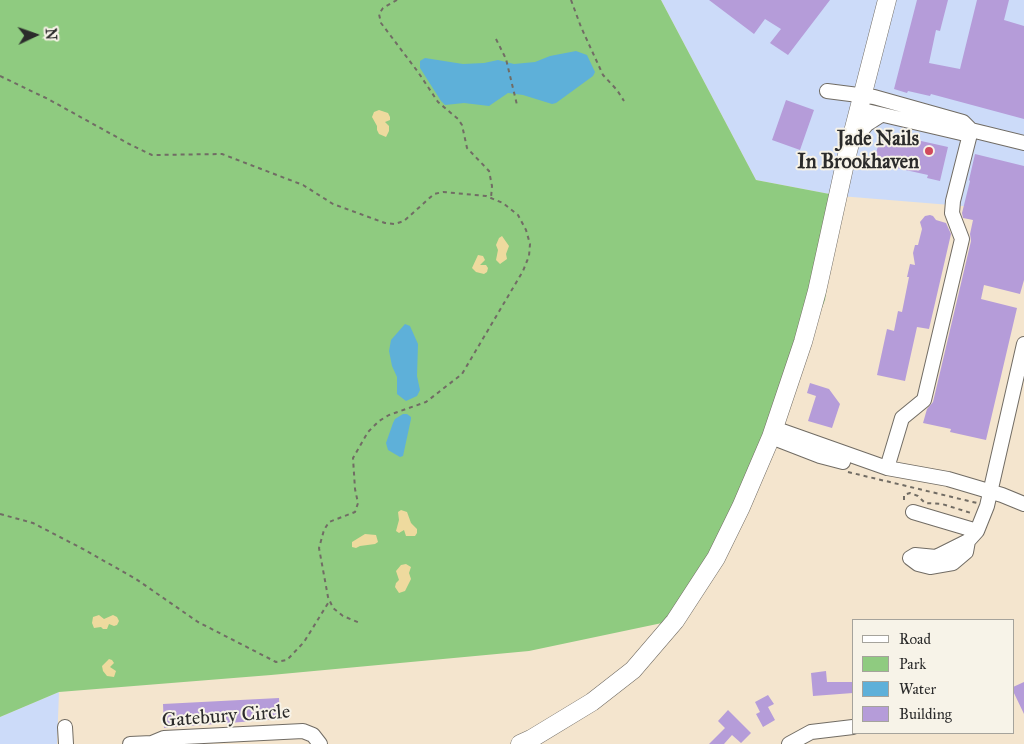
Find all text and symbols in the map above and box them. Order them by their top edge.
north arrow [10,10,60,60]
text: N [42,28,59,41]
place label: Jade Nails In Brookhaven [797,128,919,175]
marker: Jade Nails In Brookhaven [923,145,935,157]
legend [852,619,1014,734]
text: Road [899,630,931,648]
text: Park [899,655,926,673]
text: Water [899,680,936,698]
street label: Gatebury Circle [161,701,291,733]
text: Building [899,705,952,723]

